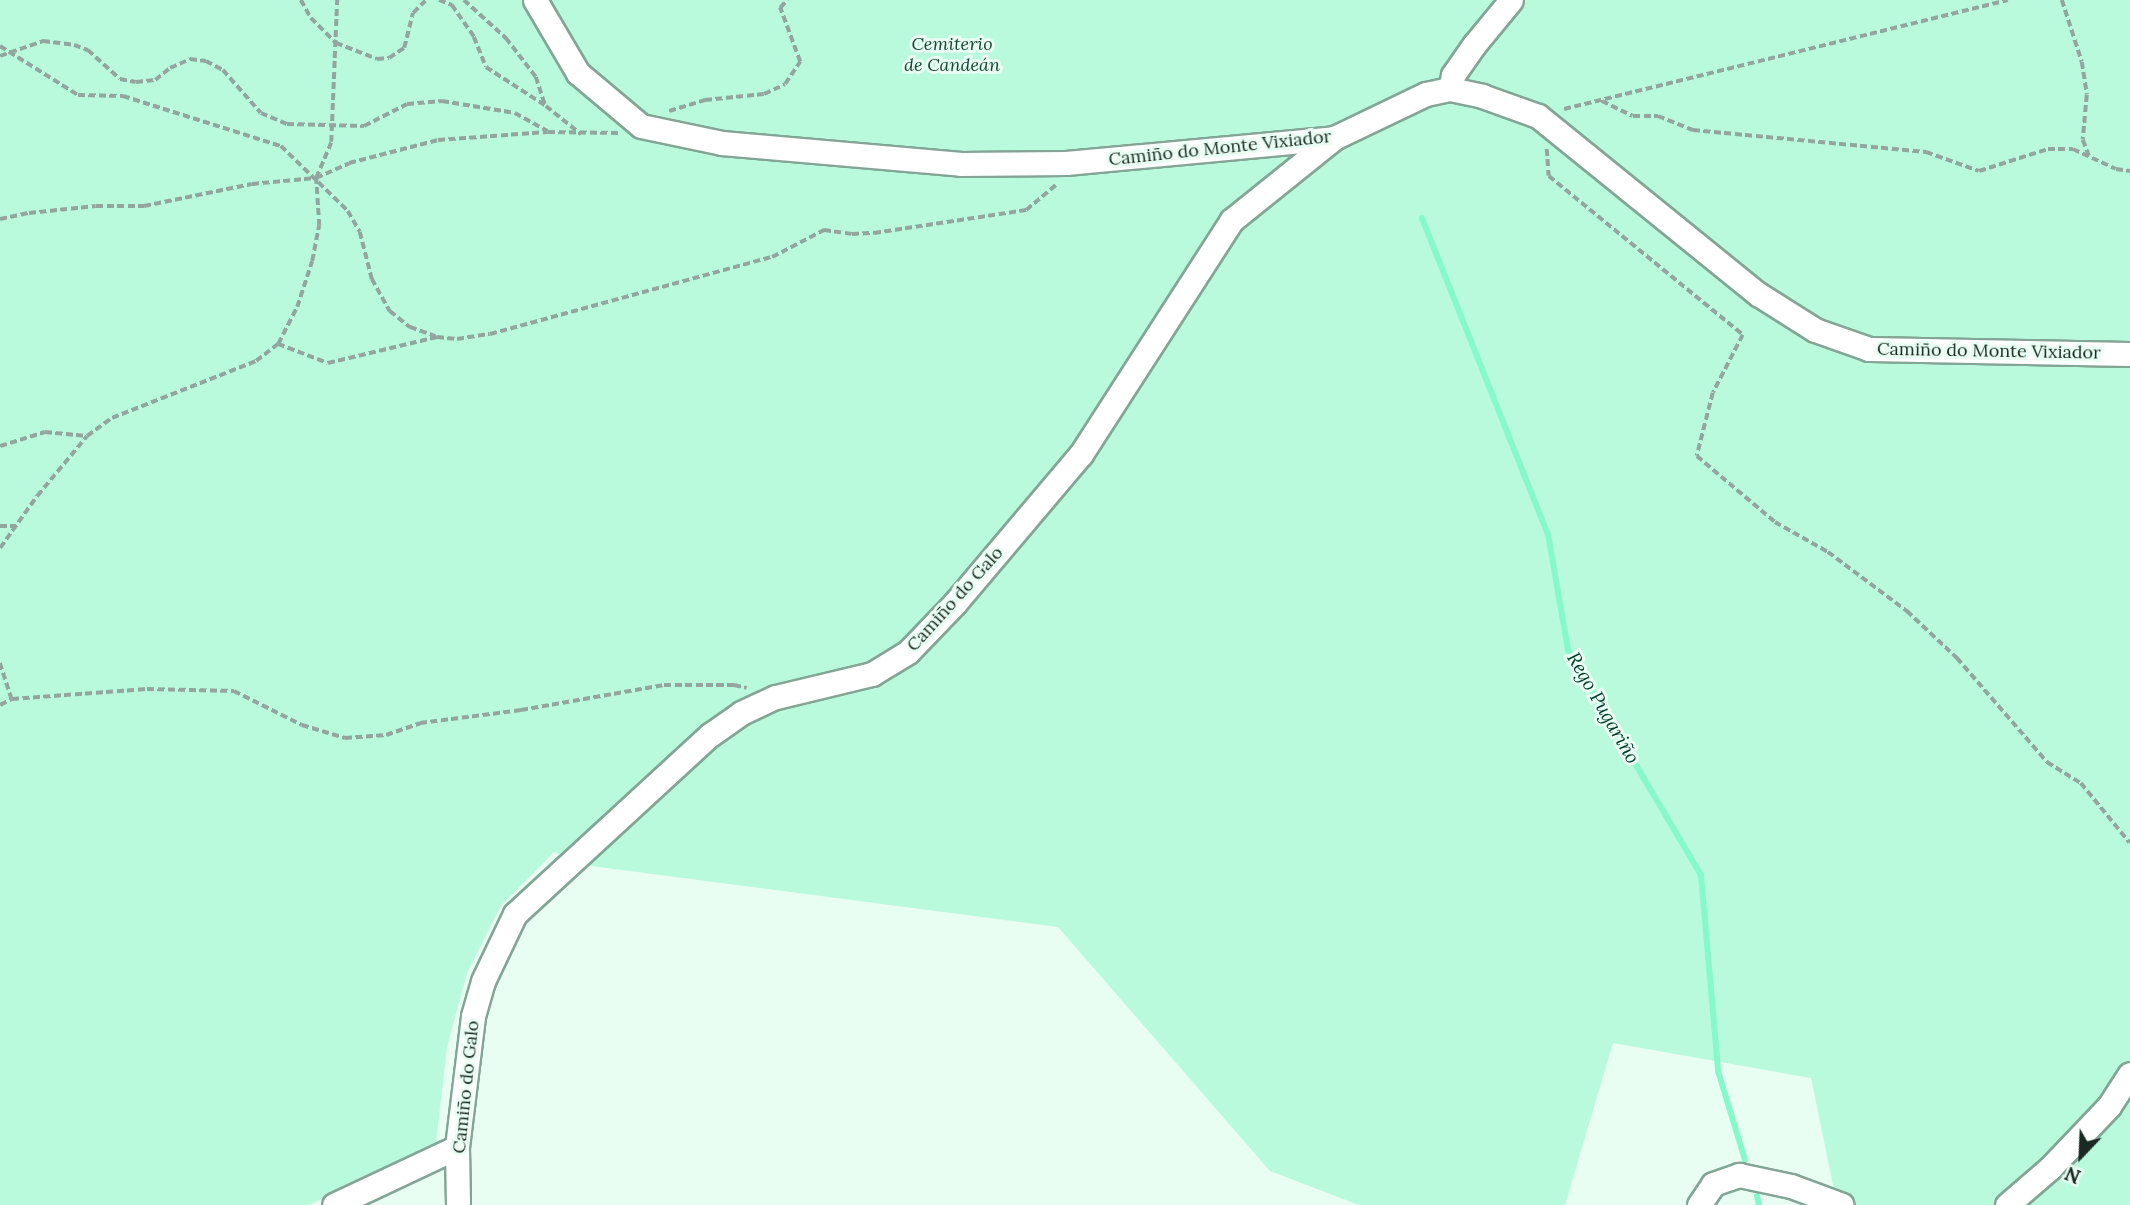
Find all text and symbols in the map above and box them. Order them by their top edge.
park label: Cemiterio de Candeán [904,34,1000,76]
street label: Camiño do Monte Vixiador [1108,126,1332,170]
street label: Camiño do Monte Vixiador [1877,338,2101,364]
street label: Camiño do Galo [902,542,1008,656]
water label: Rego Pugariño [1562,648,1644,768]
street label: Camiño do Galo [448,1019,484,1155]
north arrow [2046,1121,2116,1191]
text: N [2061,1161,2084,1189]

